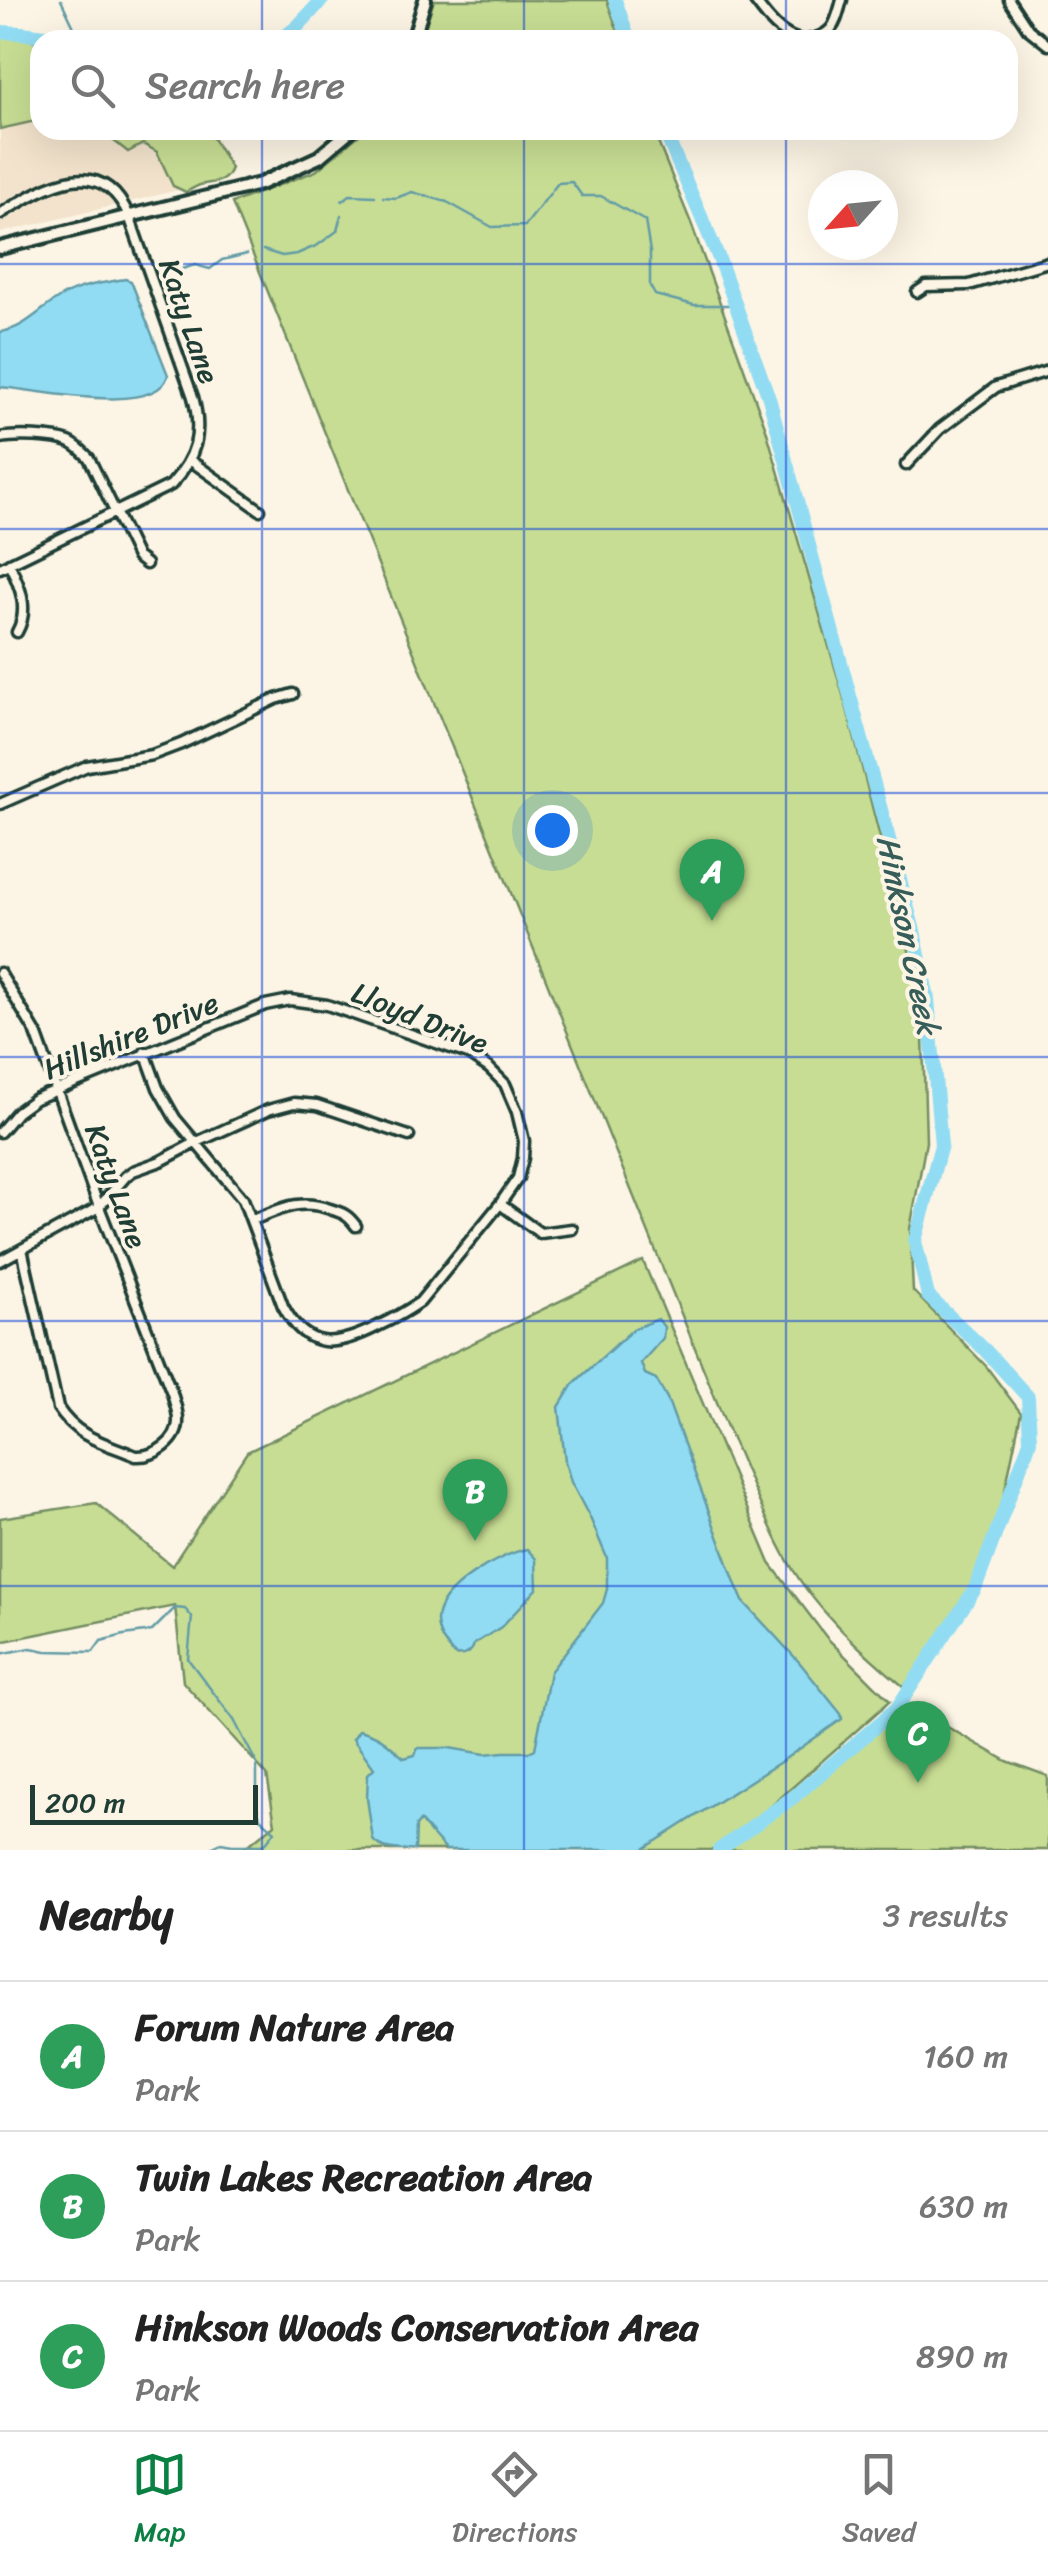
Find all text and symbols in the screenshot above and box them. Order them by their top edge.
search box [30,30,1018,140]
text: Search here [145,52,345,119]
icon: search [65,58,120,113]
north arrow [808,170,898,260]
street label: Katy Lane [142,251,236,391]
your location [527,805,578,856]
water label: Hinkson Creek [859,830,957,1042]
pin: A [680,838,744,921]
street label: Lloyd Drive [343,966,497,1070]
street label: Hillshire Drive [35,976,227,1096]
street label: Katy Lane [68,1116,164,1256]
pin: B [442,1458,508,1541]
pin: C [886,1700,950,1783]
text: 200 m [45,1778,125,1827]
scale bar [30,1780,258,1824]
text: Nearby [40,1878,173,1952]
text: 3 results [883,1887,1008,1944]
text: Forum Nature Area [135,1994,454,2061]
text: A [62,2028,83,2085]
text: 160 m [923,2028,1008,2085]
text: Park [135,2061,201,2118]
text: Twin Lakes Recreation Area [135,2144,592,2211]
text: B [62,2178,83,2235]
text: 630 m [919,2178,1008,2235]
text: Park [135,2211,201,2268]
text: Hinkson Woods Conservation Area [135,2294,698,2361]
text: C [63,2328,82,2385]
text: 890 m [916,2328,1008,2385]
text: Park [135,2361,201,2418]
tab: Map [132,2447,187,2556]
tab: Directions [452,2447,577,2556]
tab: Saved [842,2447,916,2556]

